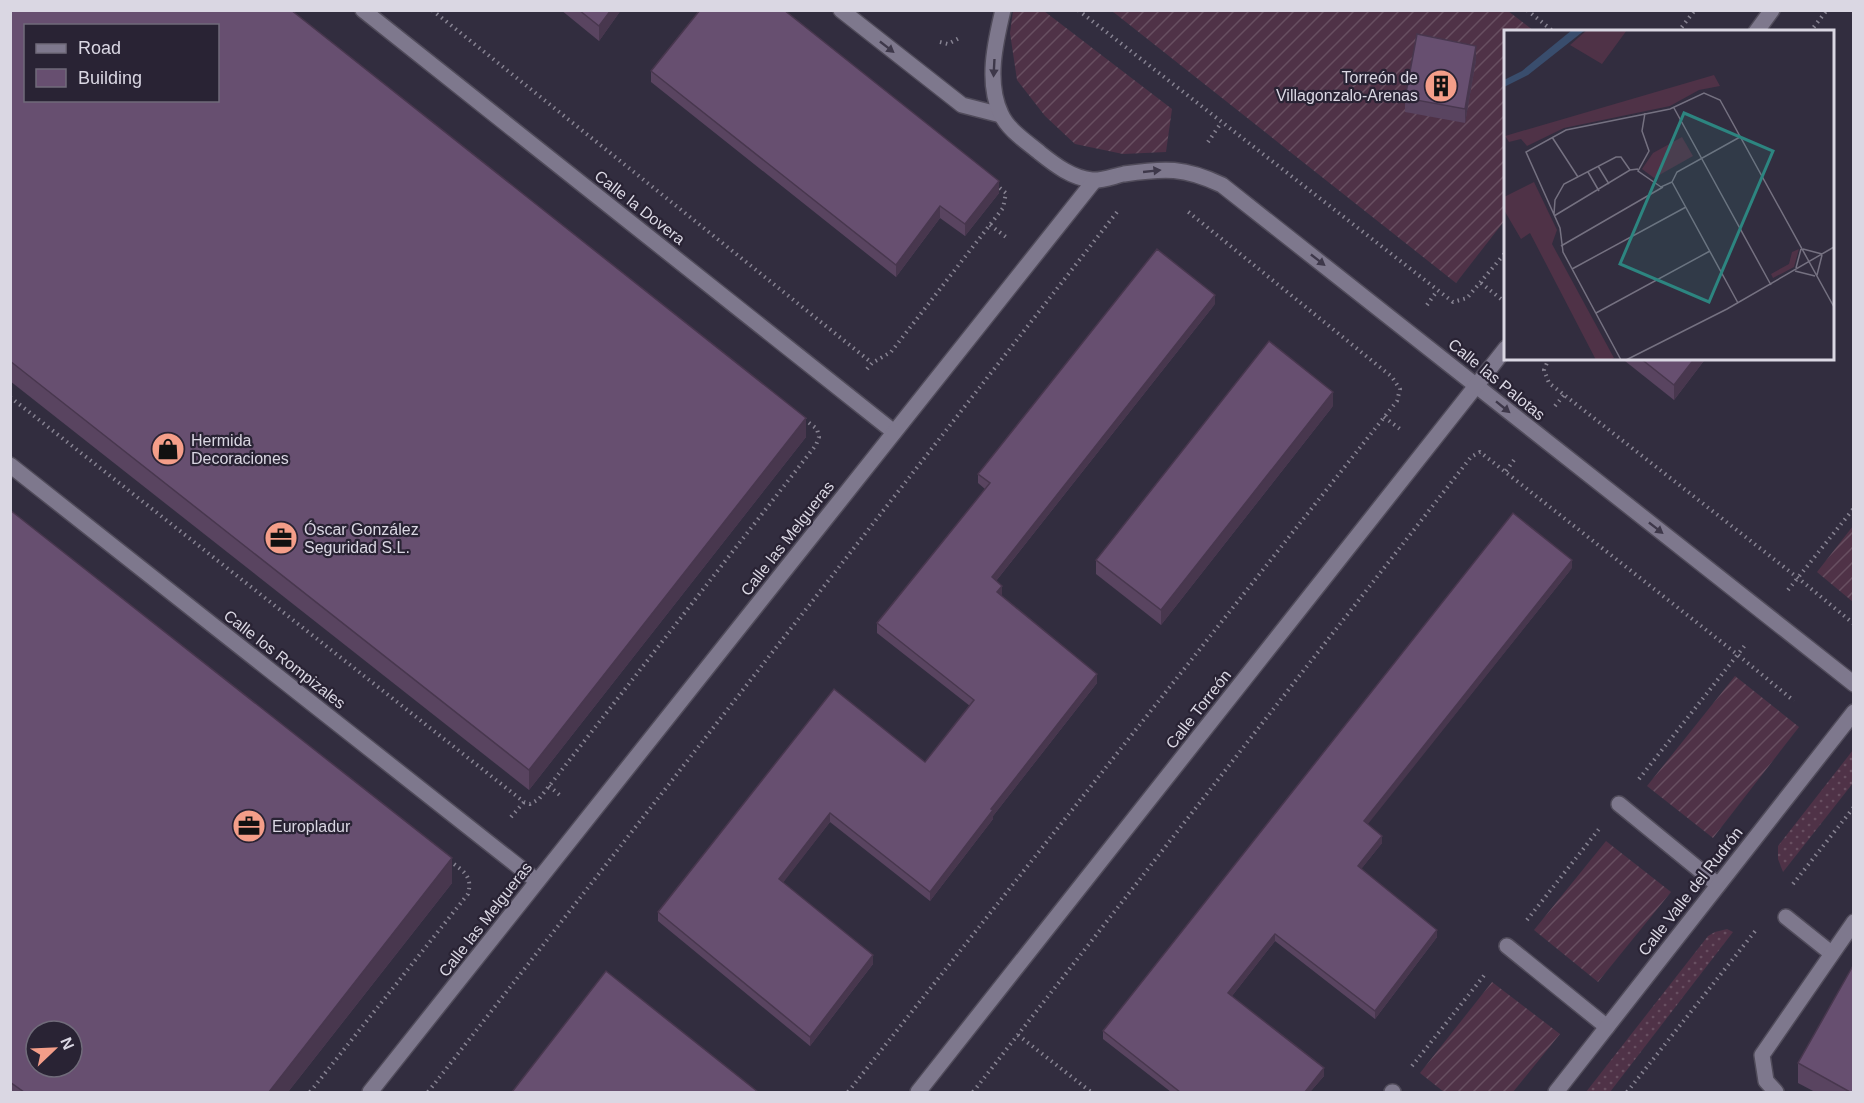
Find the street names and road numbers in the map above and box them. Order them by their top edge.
street label: Calle la Dovera [591,167,688,248]
street label: Calle las Palotas [1445,335,1548,423]
street label: Calle las Melgueras [737,478,837,599]
street label: Calle los Rompizales [221,607,349,712]
street label: Calle Torreón [1162,667,1234,752]
street label: Calle Valle del Rudrón [1635,824,1746,959]
street label: Calle las Melgueras [435,859,535,980]

